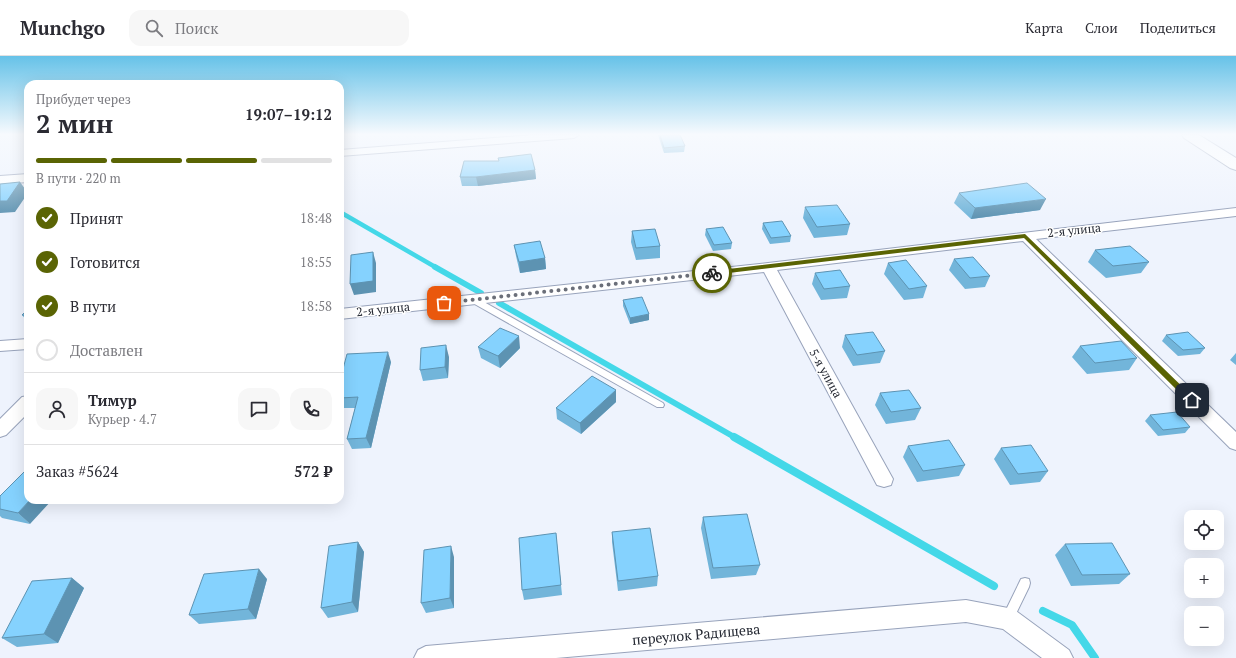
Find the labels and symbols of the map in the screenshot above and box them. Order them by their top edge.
street label: 2-я улица [1046,220,1102,240]
courier [692,253,732,293]
pin [427,286,461,320]
street label: 2-я улица [355,299,411,319]
street label: 5-я улица [806,346,846,400]
pin [1175,383,1209,417]
street label: переулок Радищева [631,619,761,649]

